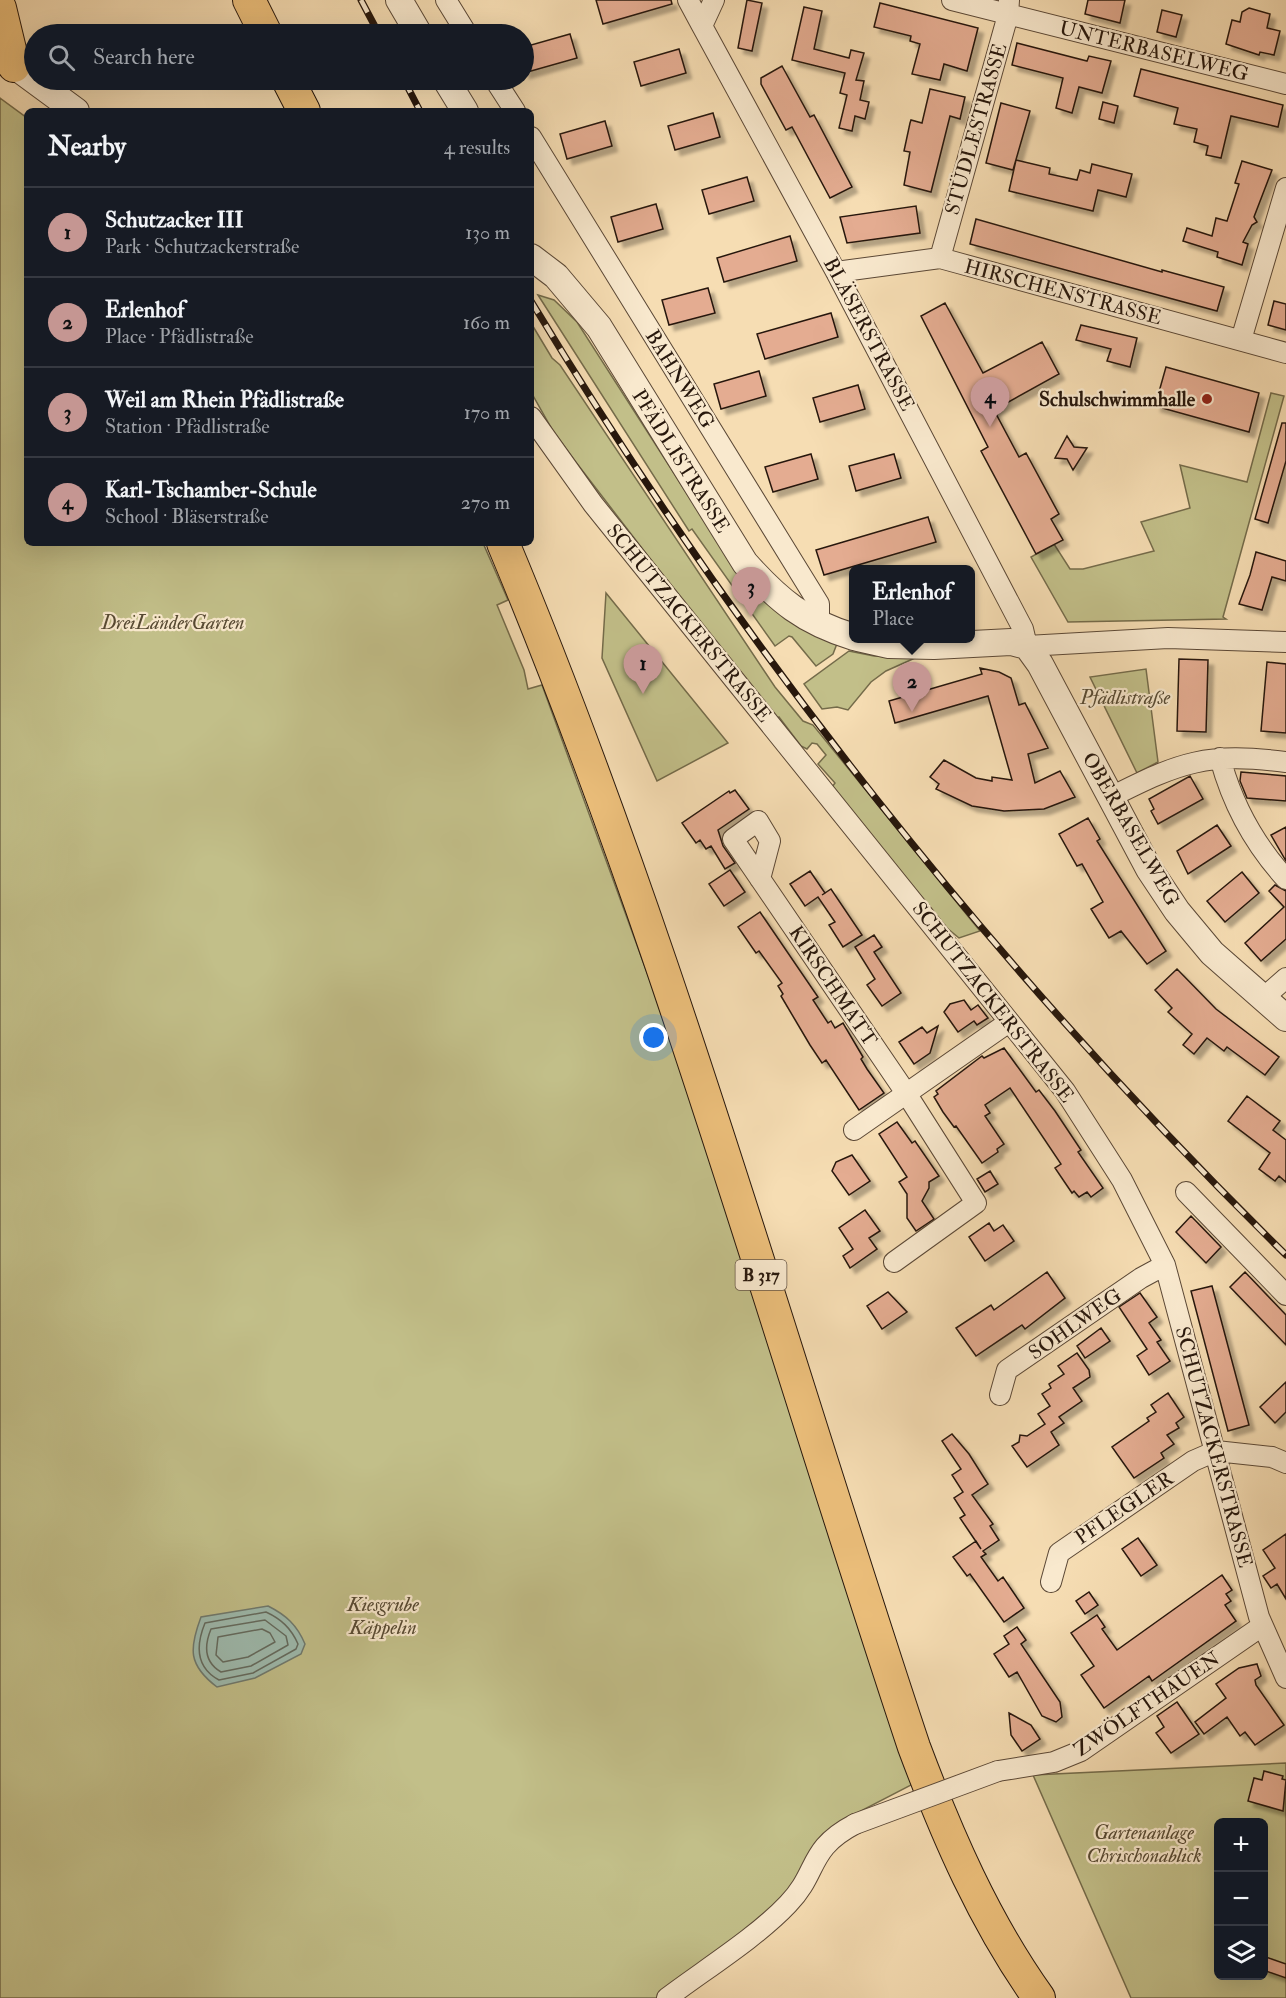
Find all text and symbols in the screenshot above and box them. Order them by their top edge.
street label: UNTERBASELWEG [1057,15,1251,87]
search box [24,24,534,90]
street label: STÜDLESTRASSE [940,40,1012,218]
icon: search [45,41,78,74]
text: Search here [93,43,195,71]
text: Nearby [48,131,126,163]
text: 4 results [444,135,510,160]
text: Schutzacker III [105,206,243,234]
text: 1 [64,220,71,245]
text: 130 m [465,220,510,245]
text: Park · Schutzackerstraße [105,234,299,259]
street label: BLÄSERSTRASSE [818,253,920,415]
street label: HIRSCHENSTRASSE [962,254,1164,330]
text: Erlenhof [105,296,184,324]
text: 2 [62,310,73,335]
text: 160 m [463,310,510,335]
text: Place · Pfädlistraße [105,324,254,349]
street label: BAHNWEG [640,325,720,433]
pin: 4 [970,378,1010,427]
street label: PFÄDLISTRASSE [627,385,735,537]
text: Weil am Rhein Pfädlistraße [105,386,344,414]
place label: Schulschwimmhalle [1039,387,1196,412]
marker: Schulschwimmhalle [1200,392,1214,406]
text: 3 [64,400,71,425]
text: 170 m [464,400,510,425]
text: Station · Pfädlistraße [105,414,270,439]
text: Karl-Tschamber-Schule [105,476,317,504]
text: 4 [62,490,73,515]
text: 270 m [461,490,510,515]
text: School · Bläserstraße [105,504,269,529]
street label: SCHUTZACKERSTRASSE [601,519,777,727]
popup [849,565,975,643]
pin: 3 [732,568,771,617]
text: Erlenhof [872,578,952,606]
text: Place [872,606,914,631]
park label: DreiLänderGarten [100,610,245,635]
pin: 1 [624,644,662,694]
pin: 2 [892,662,932,712]
park label: Pfädlistraße [1079,685,1171,710]
street label: OBERBASELWEG [1077,748,1185,910]
street label: SCHUTZACKERSTRASSE [907,897,1079,1107]
street label: KIRSCHMATT [783,921,883,1051]
your location [639,1023,668,1052]
road number: B 317 [736,1260,786,1290]
street label: SOHLWEG [1024,1283,1127,1365]
street label: SCHUTZACKERSTRASSE [1170,1324,1258,1570]
street label: PFLEGLER [1070,1466,1178,1550]
park label: Kiesgrube Käppelin [346,1592,419,1640]
street label: ZWÖLFTHAUEN [1069,1646,1225,1762]
map controls [1214,1818,1268,1980]
button: + [1214,1818,1268,1872]
park label: Gartenanlage Chrischonablick [1087,1820,1201,1868]
button: − [1214,1872,1268,1926]
button: layers [1214,1926,1268,1980]

